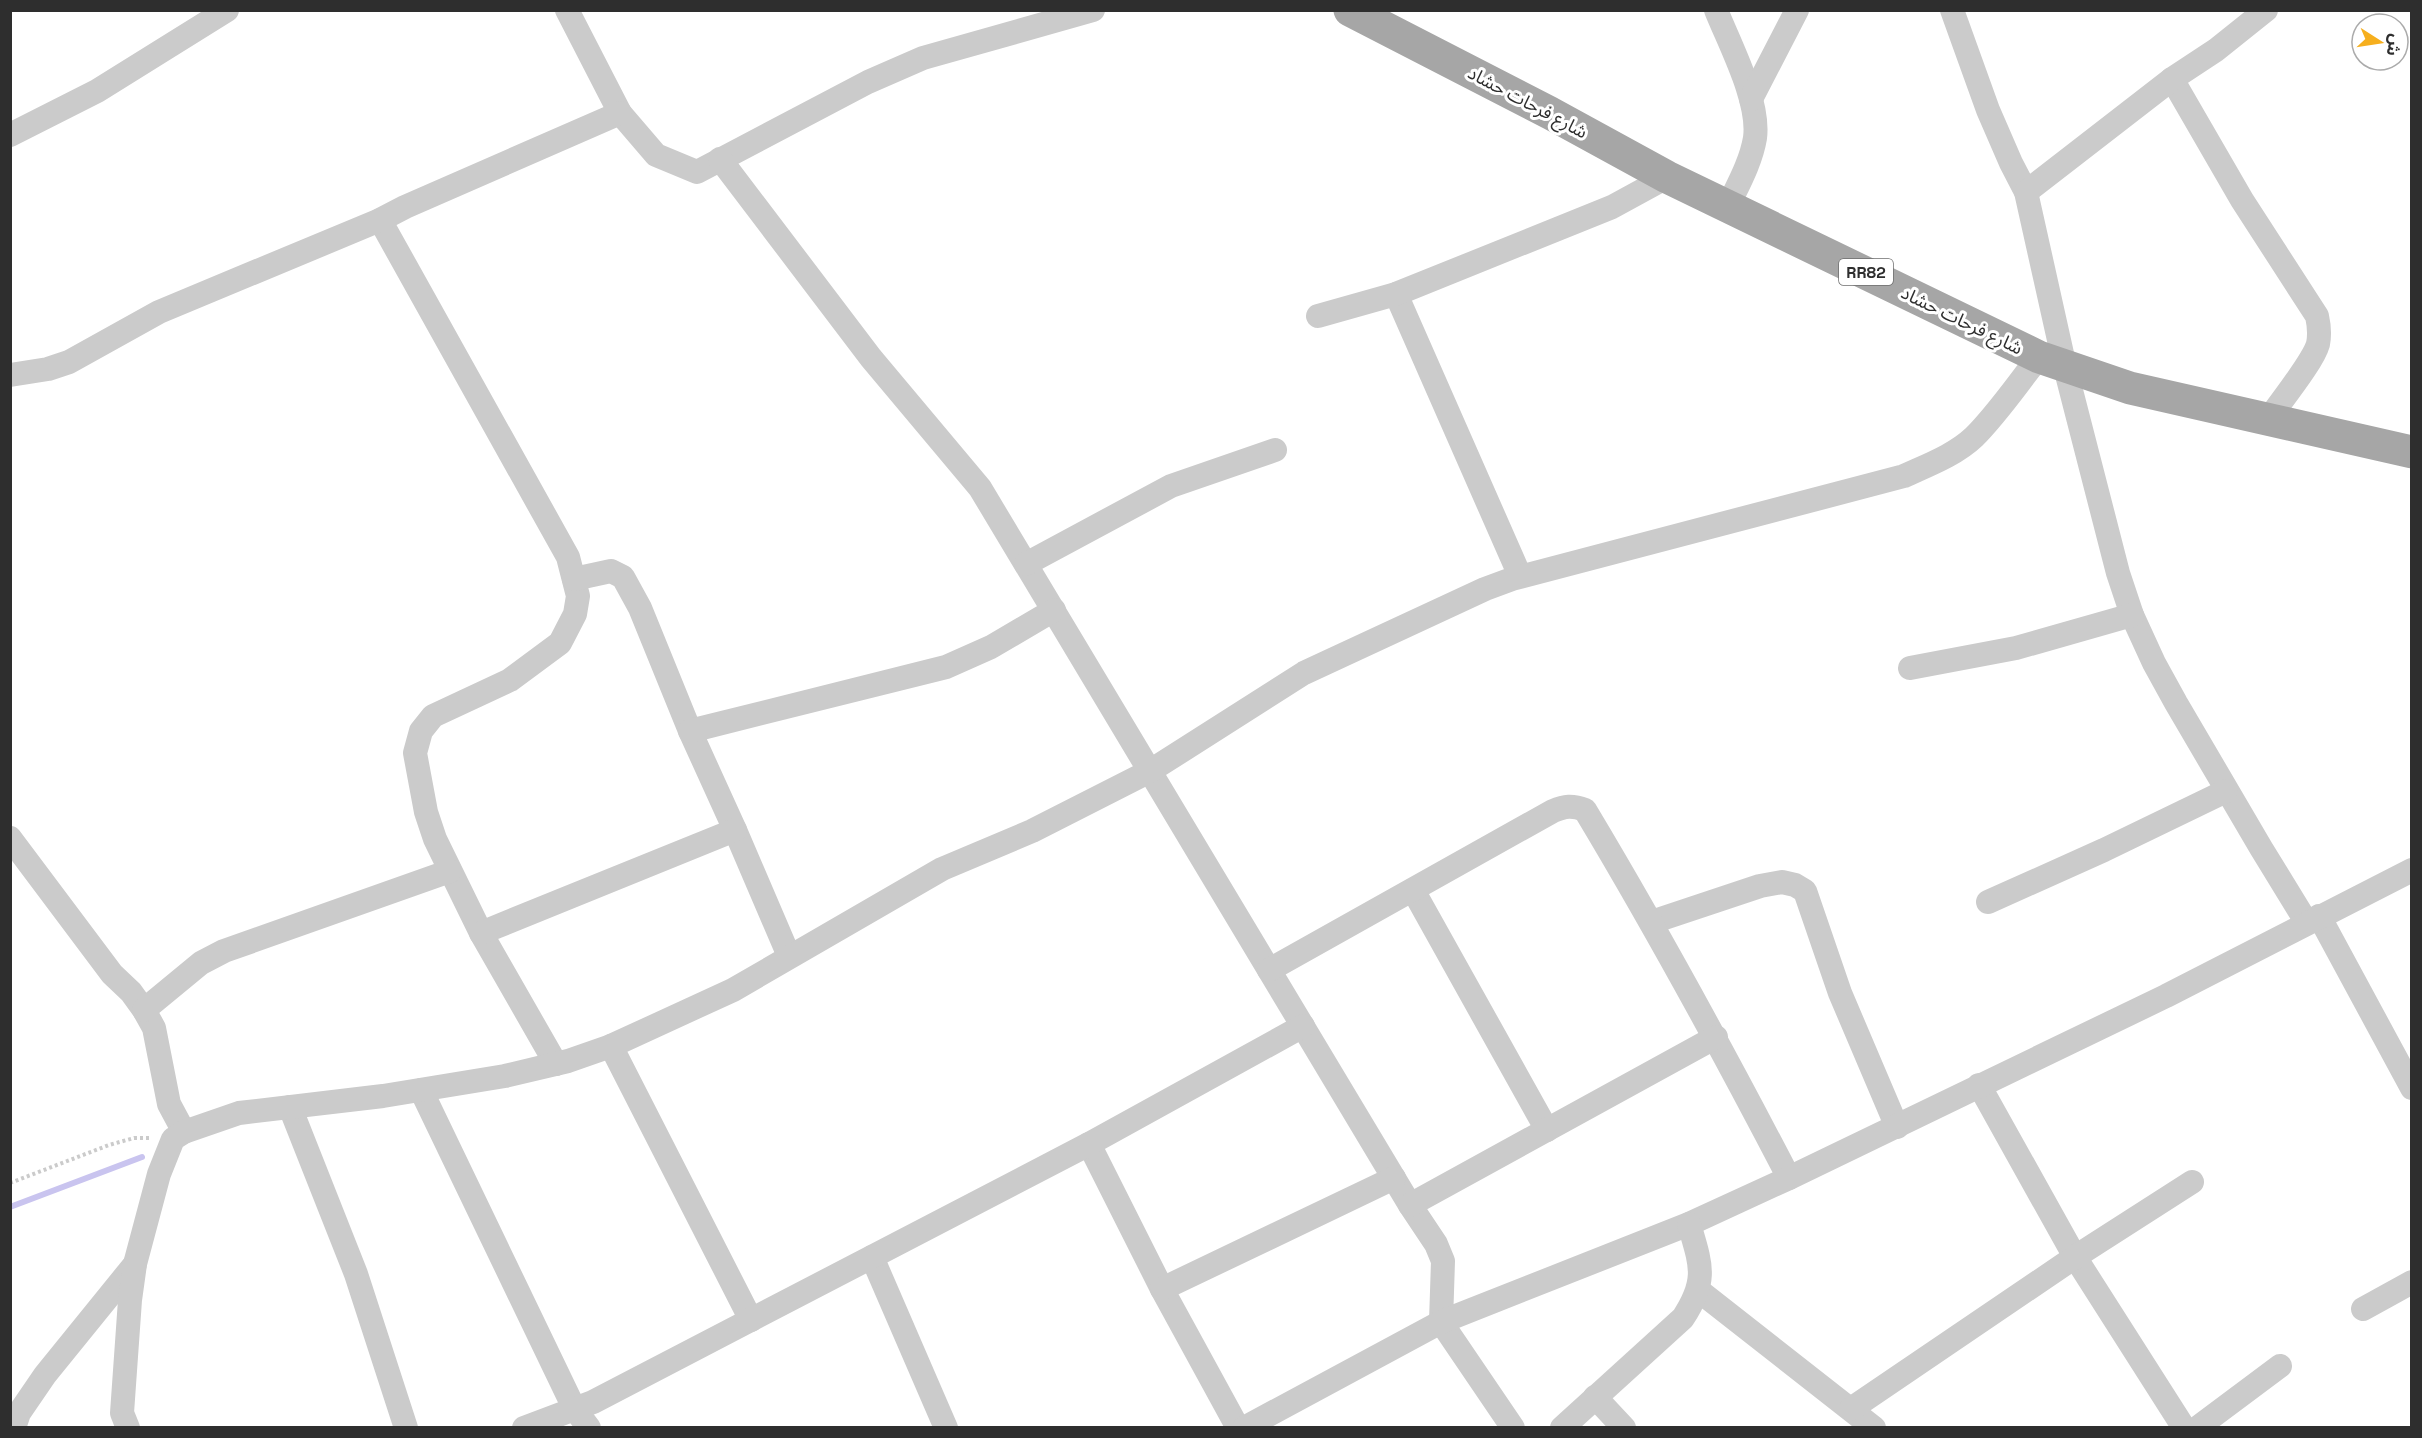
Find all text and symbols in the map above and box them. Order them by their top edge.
north arrow [2350,12,2410,72]
text: ش [2382,32,2407,58]
street label: شارع فرحات حشاد [1463,61,1592,146]
road number: RR82 [1839,259,1893,285]
street label: شارع فرحات حشاد [1896,281,2026,362]

